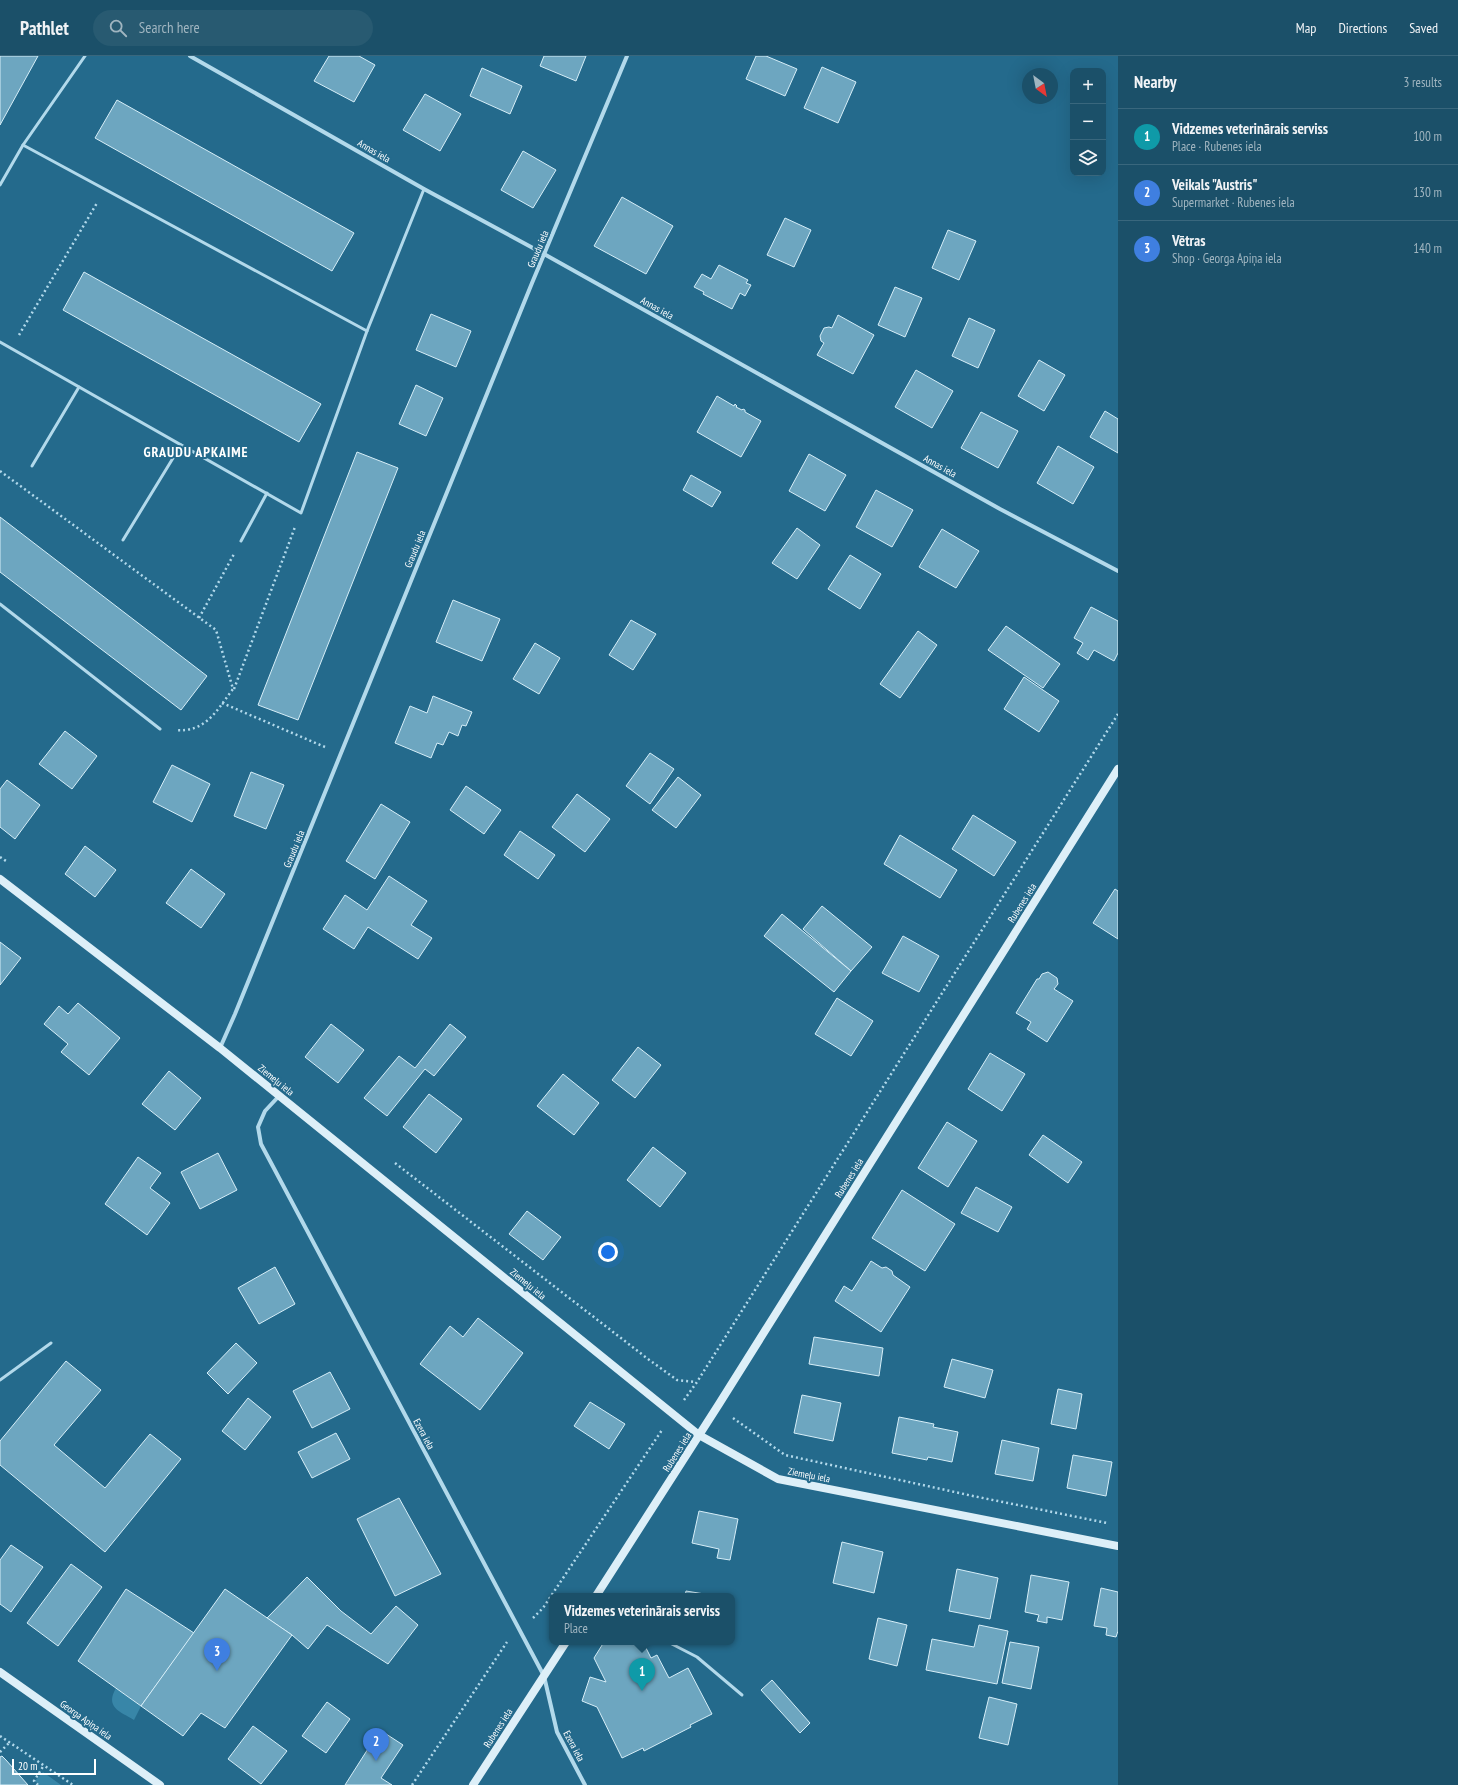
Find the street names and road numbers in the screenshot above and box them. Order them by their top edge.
street label: Annas iela [355,136,393,166]
street label: Graudu iela [524,228,552,270]
street label: Annas iela [638,294,676,322]
street label: Annas iela [921,452,959,480]
street label: Graudu iela [402,528,428,570]
street label: Graudu iela [281,828,307,870]
street label: Rubenes iela [1005,881,1039,925]
street label: Ziemeļu iela [255,1061,297,1099]
street label: Rubenes iela [832,1156,866,1200]
street label: Ziemeļu iela [507,1265,549,1303]
street label: Ezera iela [410,1416,438,1452]
street label: Rubenes iela [660,1430,694,1474]
street label: Ziemeļu iela [787,1465,831,1485]
street label: Georga Apiņa iela [57,1697,115,1743]
street label: Rubenes iela [480,1706,516,1750]
street label: Ezera iela [560,1728,588,1764]

